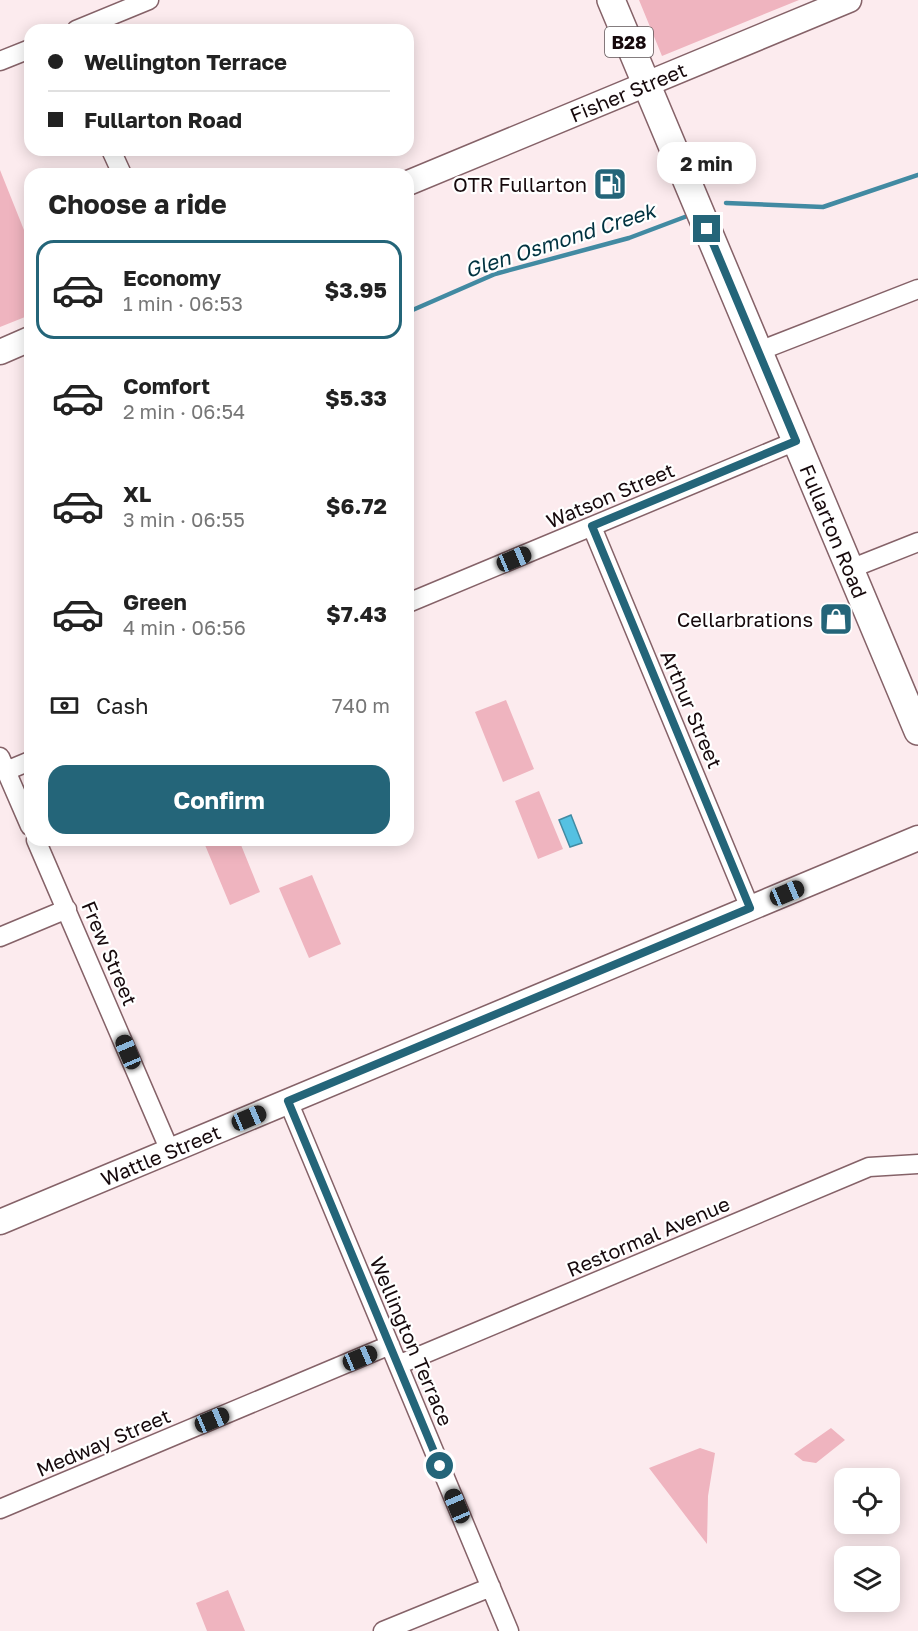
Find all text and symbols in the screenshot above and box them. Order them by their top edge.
road number: B28 [605,27,653,57]
text: Wellington Terrace [84,48,287,75]
street label: Fisher Street [566,57,690,127]
text: Fullarton Road [84,106,242,133]
callout: 2 min [658,142,756,184]
text: 2 min [680,151,733,175]
fuel station icon: OTR Fullarton [592,166,628,202]
place label: OTR Fullarton [453,172,587,196]
text: Choose a ride [48,188,227,220]
water label: Glen Osmond Creek [461,196,661,283]
route end [693,215,720,242]
icon: car [51,263,105,317]
text: Economy [123,264,221,291]
text: $3.95 [324,276,387,303]
text: 1 min · 06:53 [123,291,243,315]
icon: car [51,371,105,425]
text: Comfort [123,372,210,399]
text: $5.33 [325,384,387,411]
text: 2 min · 06:54 [123,399,245,423]
street label: Watson Street [542,457,678,533]
street label: Fullarton Road [795,461,873,601]
icon: car [51,479,105,533]
text: XL [123,480,151,507]
text: $6.72 [326,492,387,519]
text: 3 min · 06:55 [123,507,245,531]
car [494,544,534,574]
icon: car [51,587,105,641]
text: Green [123,588,187,615]
text: $7.43 [326,600,387,627]
shop icon: Cellarbrations [818,601,854,637]
place label: Cellarbrations [677,607,813,631]
text: 4 min · 06:56 [123,615,246,639]
street label: Arthur Street [656,646,728,772]
icon: cash [48,689,81,722]
text: Cash [96,692,149,719]
text: 740 m [332,693,390,717]
button: Confirm [48,765,390,834]
car [767,878,807,908]
street label: Frew Street [77,897,143,1009]
car [113,1032,143,1072]
car [229,1103,269,1133]
street label: Wattle Street [97,1119,224,1191]
street label: Restormal Avenue [563,1191,733,1281]
street label: Wellington Terrace [366,1253,458,1429]
car [340,1343,380,1373]
street label: Medway Street [32,1403,174,1481]
car [192,1405,232,1435]
route start [426,1452,453,1479]
map controls [834,1468,900,1612]
button: locate [834,1468,900,1534]
car [442,1486,472,1526]
button: layers [834,1546,900,1612]

